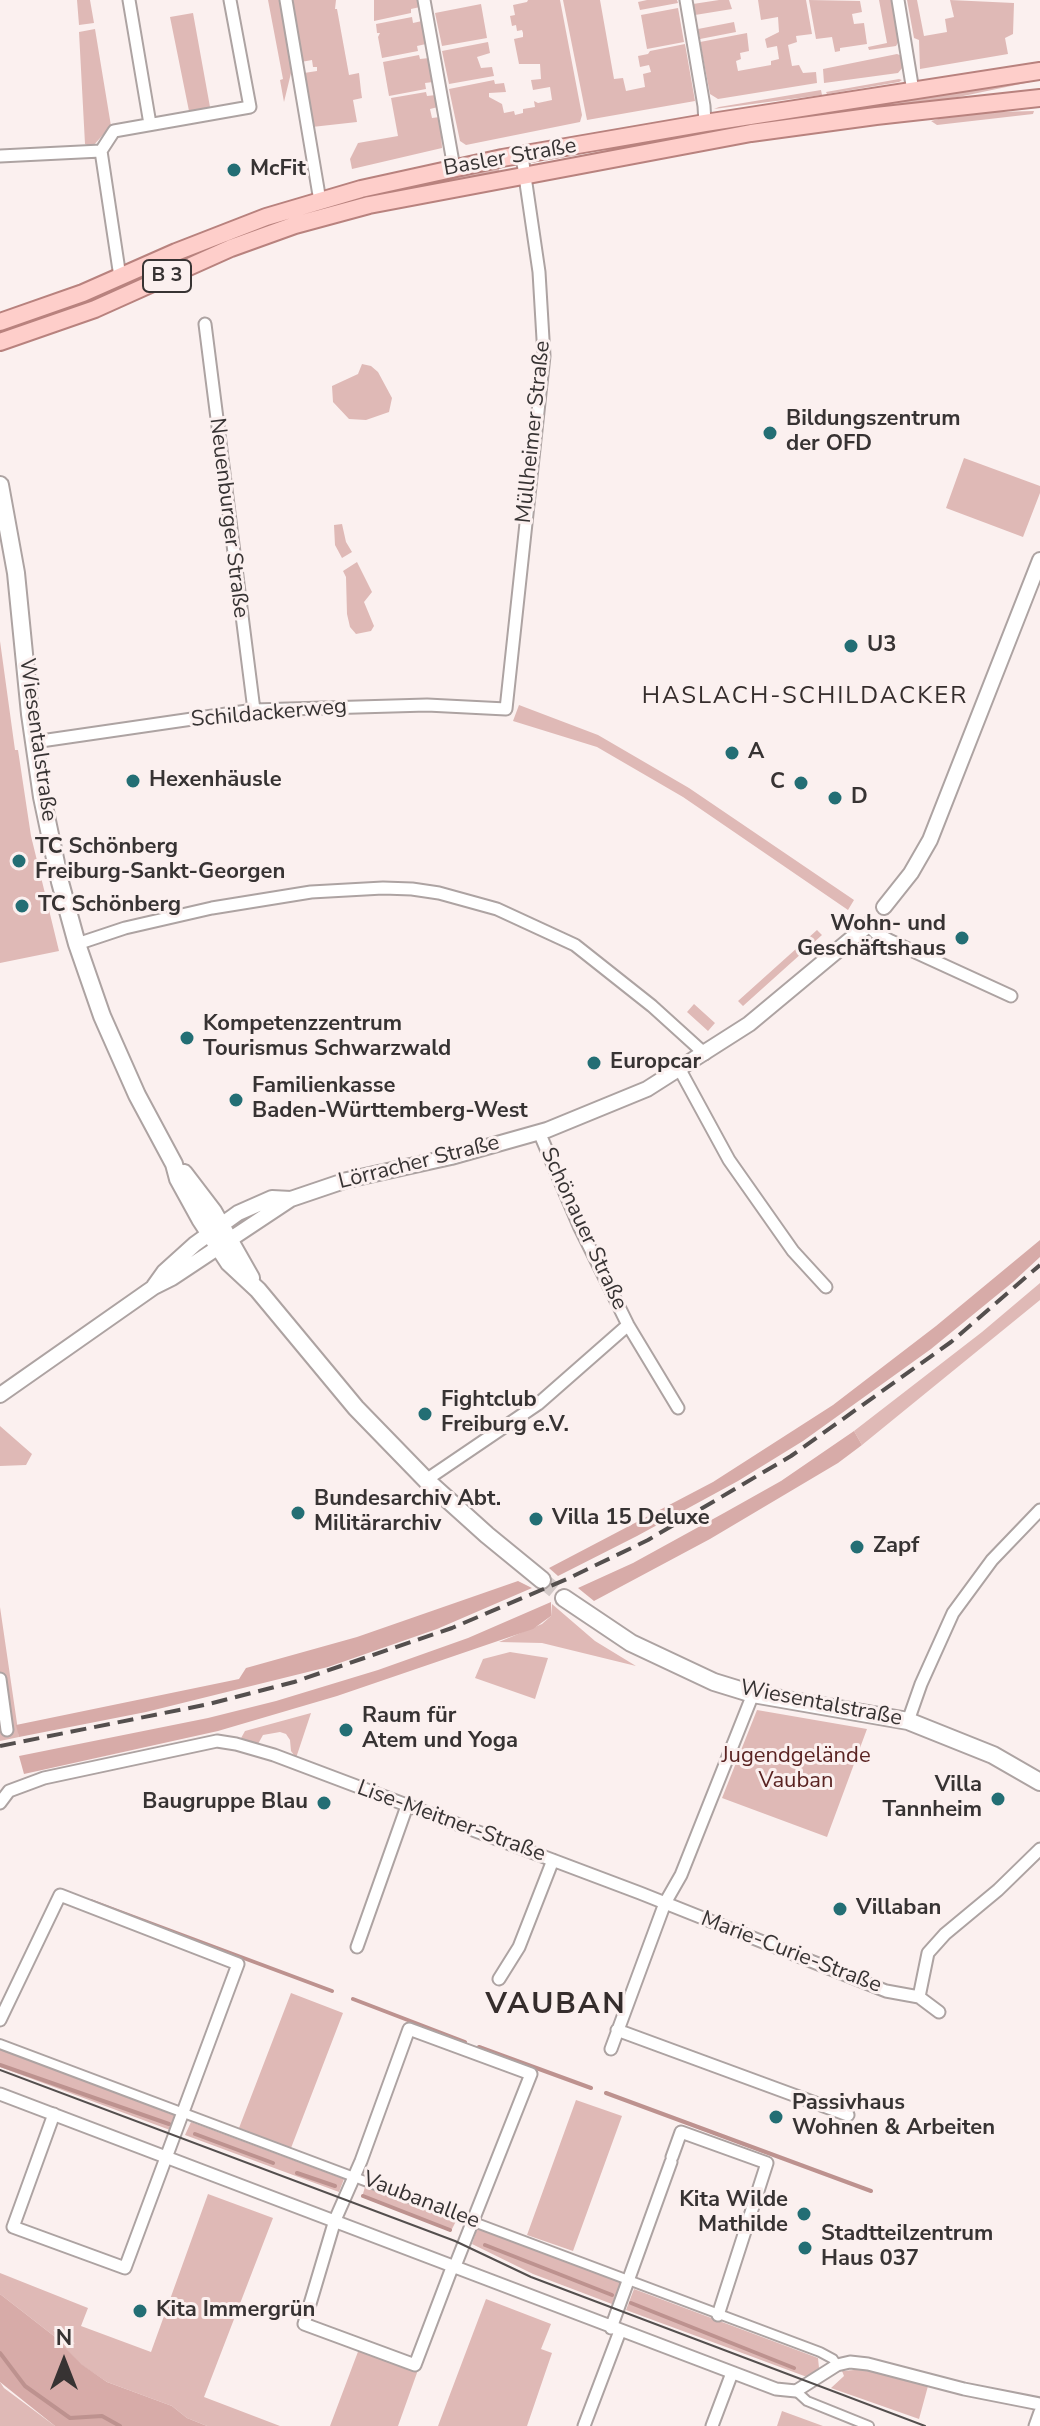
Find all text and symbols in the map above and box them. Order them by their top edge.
street label: Basler Straße [441,133,579,183]
place label: McFit [250,157,306,183]
marker: McFit [225,161,243,179]
road number: B 3 [143,260,191,292]
street label: Müllheimer Straße [511,339,557,525]
place label: Bildungszentrum der OFD [786,407,960,458]
street label: Neuenburger Straße [203,416,253,620]
marker: Bildungszentrum der OFD [761,424,779,442]
place label: U3 [867,633,896,659]
marker: U3 [842,637,860,655]
street label: Wiesentalstraße [12,657,62,823]
district label: HASLACH-SCHILDACKER [642,683,968,711]
street label: Schildackerweg [190,694,348,734]
place label: A [748,740,764,766]
marker: A [723,744,741,762]
place label: Hexenhäusle [149,768,282,794]
place label: C [770,770,785,796]
marker: Hexenhäusle [124,772,142,790]
marker: C [792,774,810,792]
place label: D [851,785,868,811]
marker: D [826,789,844,807]
place label: TC Schönberg Freiburg-Sankt-Georgen [35,835,285,886]
marker: TC Schönberg Freiburg-Sankt-Georgen [10,852,28,870]
place label: TC Schönberg [38,893,181,919]
marker: TC Schönberg [13,897,31,915]
place label: Wohn- und Geschäftshaus [797,912,946,964]
marker: Wohn- und Geschäftshaus [953,929,971,947]
place label: Kompetenzzentrum Tourismus Schwarzwald [203,1012,451,1064]
marker: Kompetenzzentrum Tourismus Schwarzwald [178,1029,196,1047]
place label: Europcar [610,1050,701,1076]
marker: Europcar [585,1054,603,1072]
place label: Familienkasse Baden-Württemberg-West [252,1074,528,1126]
marker: Familienkasse Baden-Württemberg-West [227,1091,245,1109]
street label: Lörracher Straße [336,1130,502,1196]
street label: Schönauer Straße [534,1144,632,1314]
place label: Fightclub Freiburg e.V. [441,1388,569,1440]
marker: Fightclub Freiburg e.V. [416,1405,434,1423]
place label: Bundesarchiv Abt. Militärarchiv [314,1487,501,1538]
marker: Bundesarchiv Abt. Militärarchiv [289,1504,307,1522]
place label: Villa 15 Deluxe [552,1506,710,1532]
marker: Villa 15 Deluxe [527,1510,545,1528]
place label: Zapf [873,1534,919,1560]
marker: Zapf [848,1538,866,1556]
street label: Wiesentalstraße [738,1675,904,1733]
place label: Raum für Atem und Yoga [362,1704,518,1756]
marker: Raum für Atem und Yoga [337,1721,355,1739]
park label: Jugendgelände Vauban [721,1744,871,1796]
place label: Villa Tannheim [883,1773,982,1824]
street label: Lise-Meitner-Straße [353,1776,549,1868]
place label: Baugruppe Blau [142,1790,308,1816]
marker: Villa Tannheim [989,1790,1007,1808]
marker: Baugruppe Blau [315,1794,333,1812]
place label: Villaban [856,1896,941,1922]
marker: Villaban [831,1900,849,1918]
street label: Marie-Curie-Straße [697,1906,885,2000]
district label: VAUBAN [485,1988,627,2024]
place label: Passivhaus Wohnen & Arbeiten [792,2091,995,2142]
marker: Passivhaus Wohnen & Arbeiten [767,2108,785,2126]
street label: Vaubanallee [359,2167,483,2235]
place label: Kita Wilde Mathilde [679,2188,788,2240]
marker: Kita Wilde Mathilde [795,2205,813,2223]
place label: Stadtteilzentrum Haus 037 [821,2222,993,2274]
marker: Stadtteilzentrum Haus 037 [796,2239,814,2257]
place label: Kita Immergrün [156,2298,315,2324]
marker: Kita Immergrün [131,2302,149,2320]
north arrow [24,2322,104,2402]
text: N [56,2323,72,2353]

